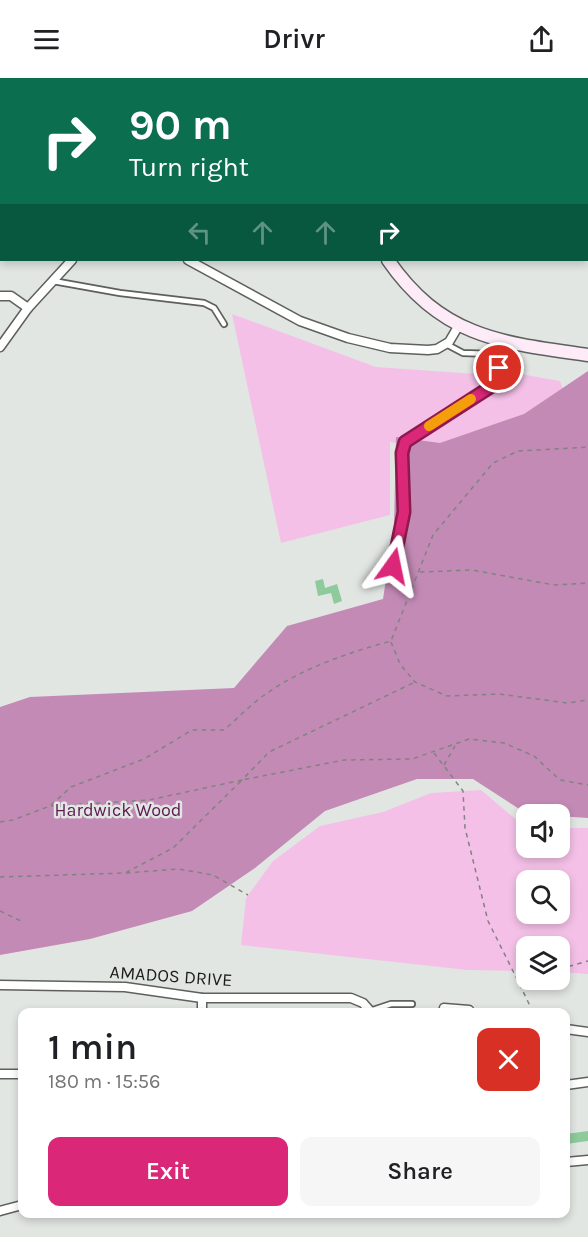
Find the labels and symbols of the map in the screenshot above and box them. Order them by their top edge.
pin [473,342,524,393]
position arrow [361,534,425,598]
park label: Hardwick Wood [54,799,182,821]
street label: AMADOS DRIVE [109,961,233,991]

